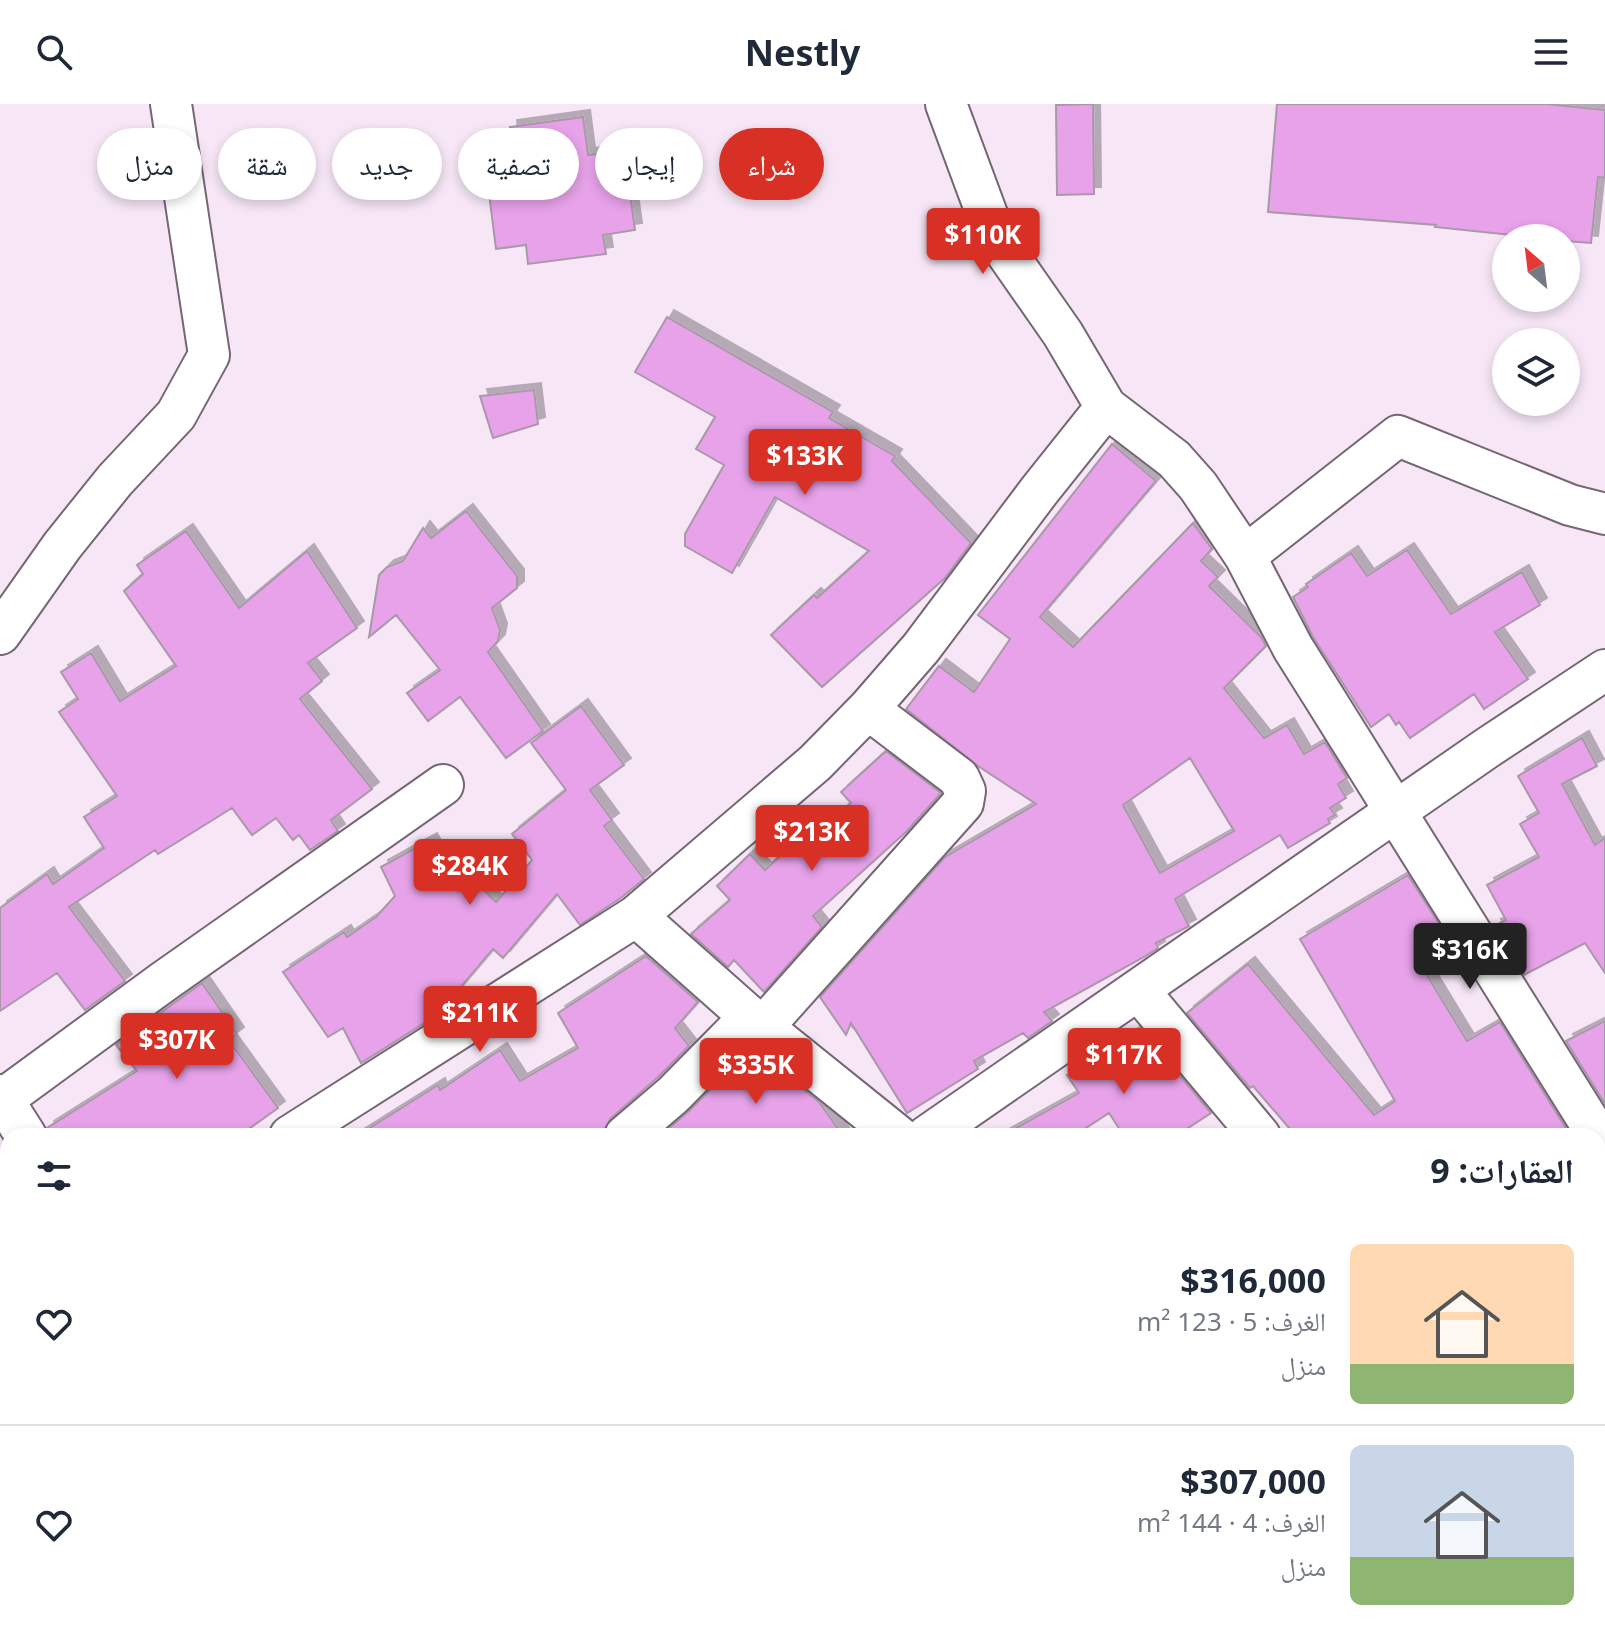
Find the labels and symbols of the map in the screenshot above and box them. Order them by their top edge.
pin: $110K [927,208,1039,276]
north arrow [1492,224,1580,312]
pin: $133K [749,429,861,497]
pin: $213K [756,805,868,873]
pin: $284K [414,839,526,907]
pin: $316K [1414,923,1526,991]
pin: $211K [424,986,536,1054]
pin: $307K [121,1013,233,1081]
pin: $117K [1068,1028,1180,1096]
pin: $335K [700,1038,812,1106]

